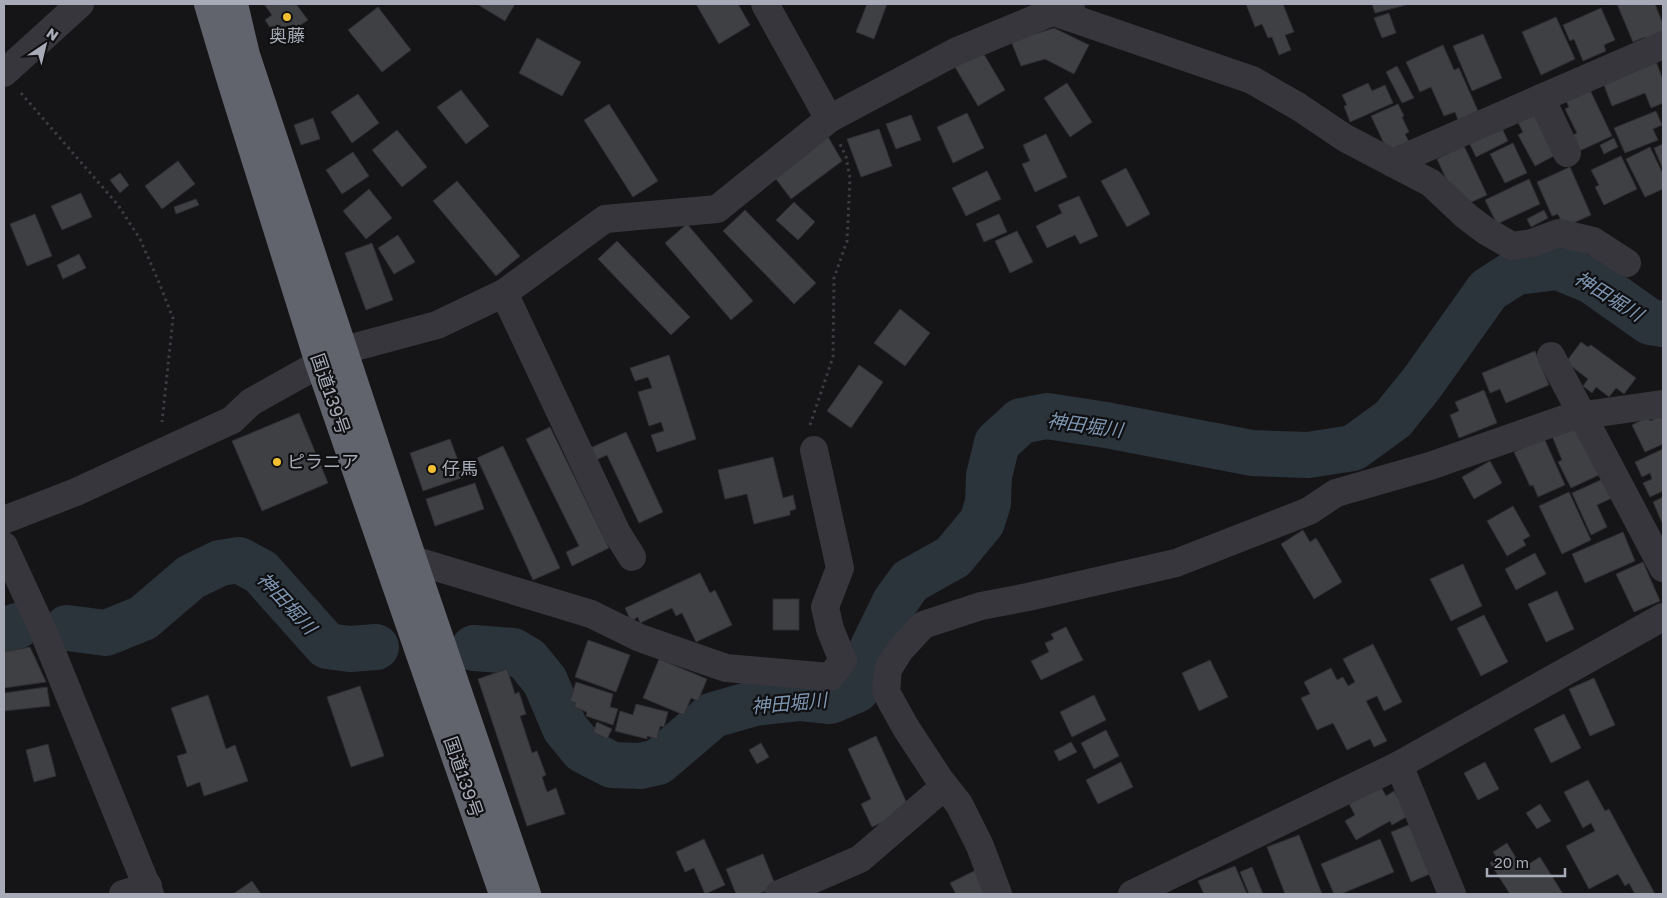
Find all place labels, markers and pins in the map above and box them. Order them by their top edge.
marker: 奥藤 [281,11,293,23]
place label: 奥藤 [269,24,305,46]
place label: ピラニア [287,450,359,472]
marker: ピラニア [271,456,283,468]
place label: 仔馬 [442,457,478,479]
marker: 仔馬 [426,463,438,475]

